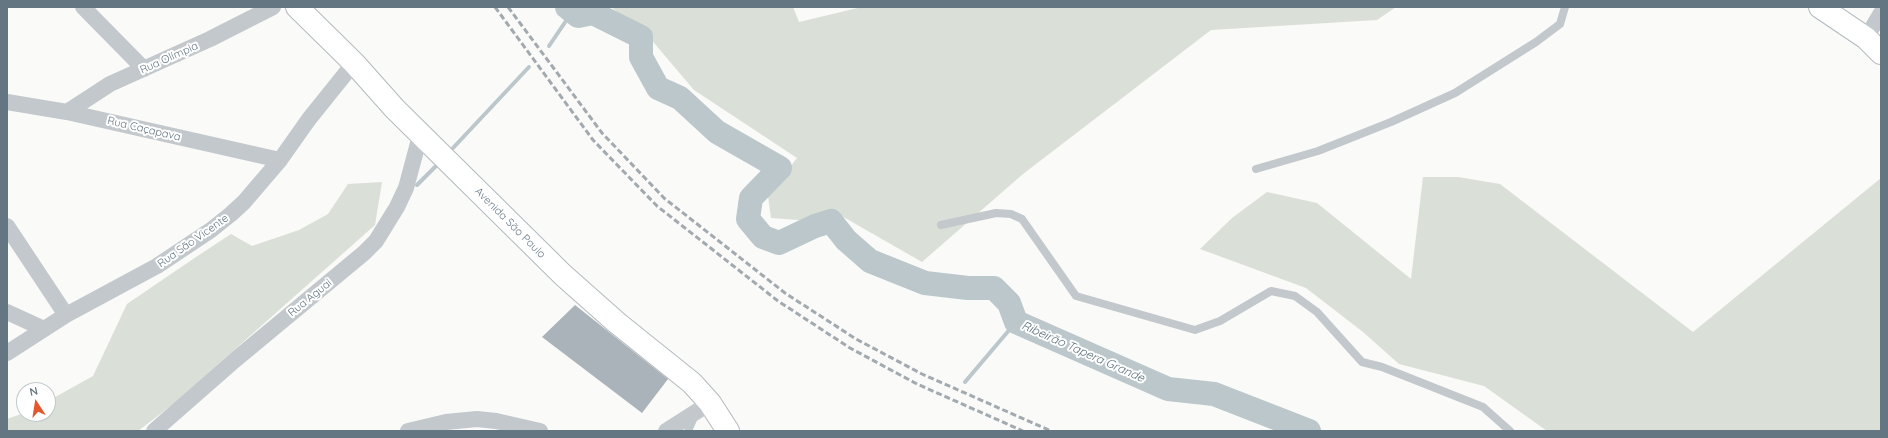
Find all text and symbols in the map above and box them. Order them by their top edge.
street label: Rua Olímpia [138,39,200,77]
street label: Rua Caçapava [106,114,182,144]
street label: Avenida São Paulo [472,185,548,261]
street label: Rua São Vicente [155,212,231,270]
street label: Rua Aguai [286,276,334,320]
water label: Ribeirão Tapera Grande [1019,318,1147,386]
north arrow [16,382,56,422]
text: N [28,384,39,399]

